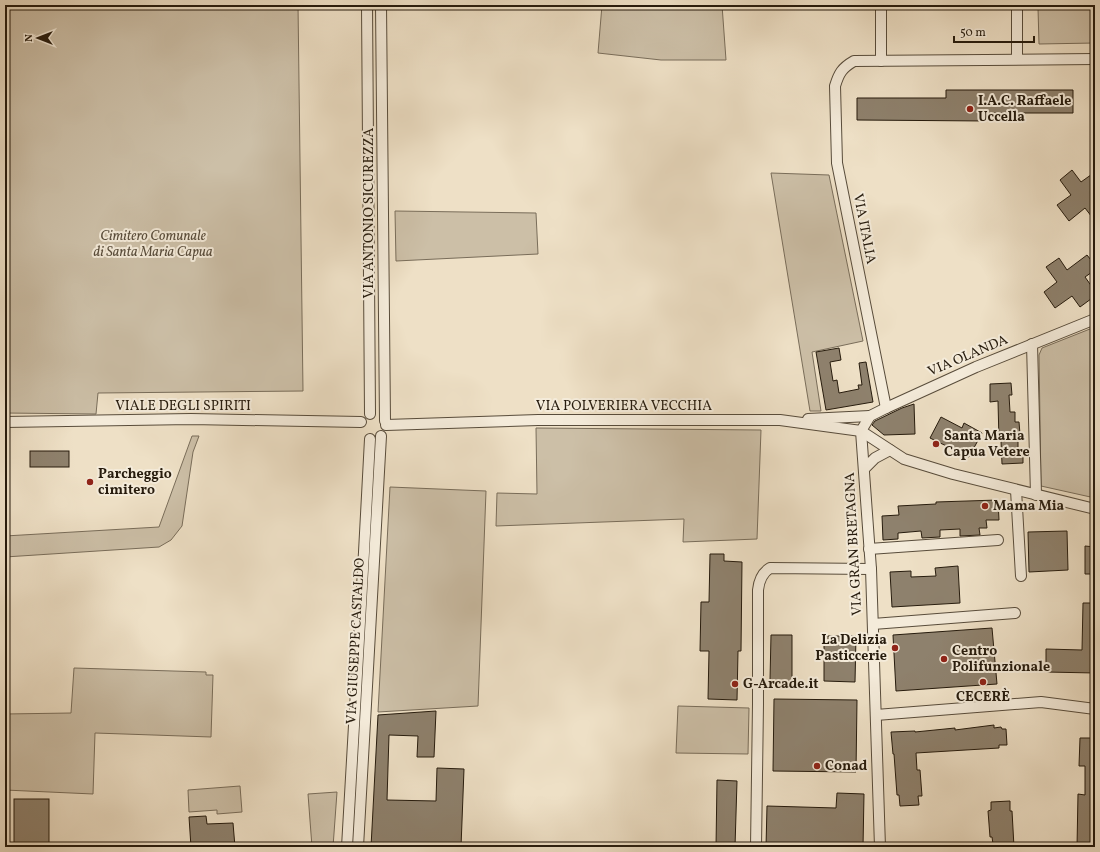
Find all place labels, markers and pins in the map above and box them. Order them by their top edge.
place label: I.A.C. Raffaele Uccella [978,92,1071,127]
marker: I.A.C. Raffaele Uccella [965,104,975,114]
place label: Santa Maria Capua Vetere [944,427,1030,462]
marker: Santa Maria Capua Vetere [931,439,941,449]
place label: Parcheggio cimitero [98,465,172,500]
marker: Parcheggio cimitero [85,477,95,487]
place label: Mama Mia [993,497,1065,516]
marker: Mama Mia [980,501,990,511]
place label: La Delizia Pasticcerie [815,631,887,666]
place label: Centro Polifunzionale [952,642,1050,677]
marker: La Delizia Pasticcerie [890,643,900,653]
marker: Centro Polifunzionale [939,654,949,664]
place label: G-Arcade.it [743,675,819,694]
marker: CECERÈ [978,677,988,687]
marker: G-Arcade.it [730,679,740,689]
place label: CECERÈ [956,687,1010,707]
place label: Conad [825,757,868,776]
marker: Conad [812,761,822,771]

